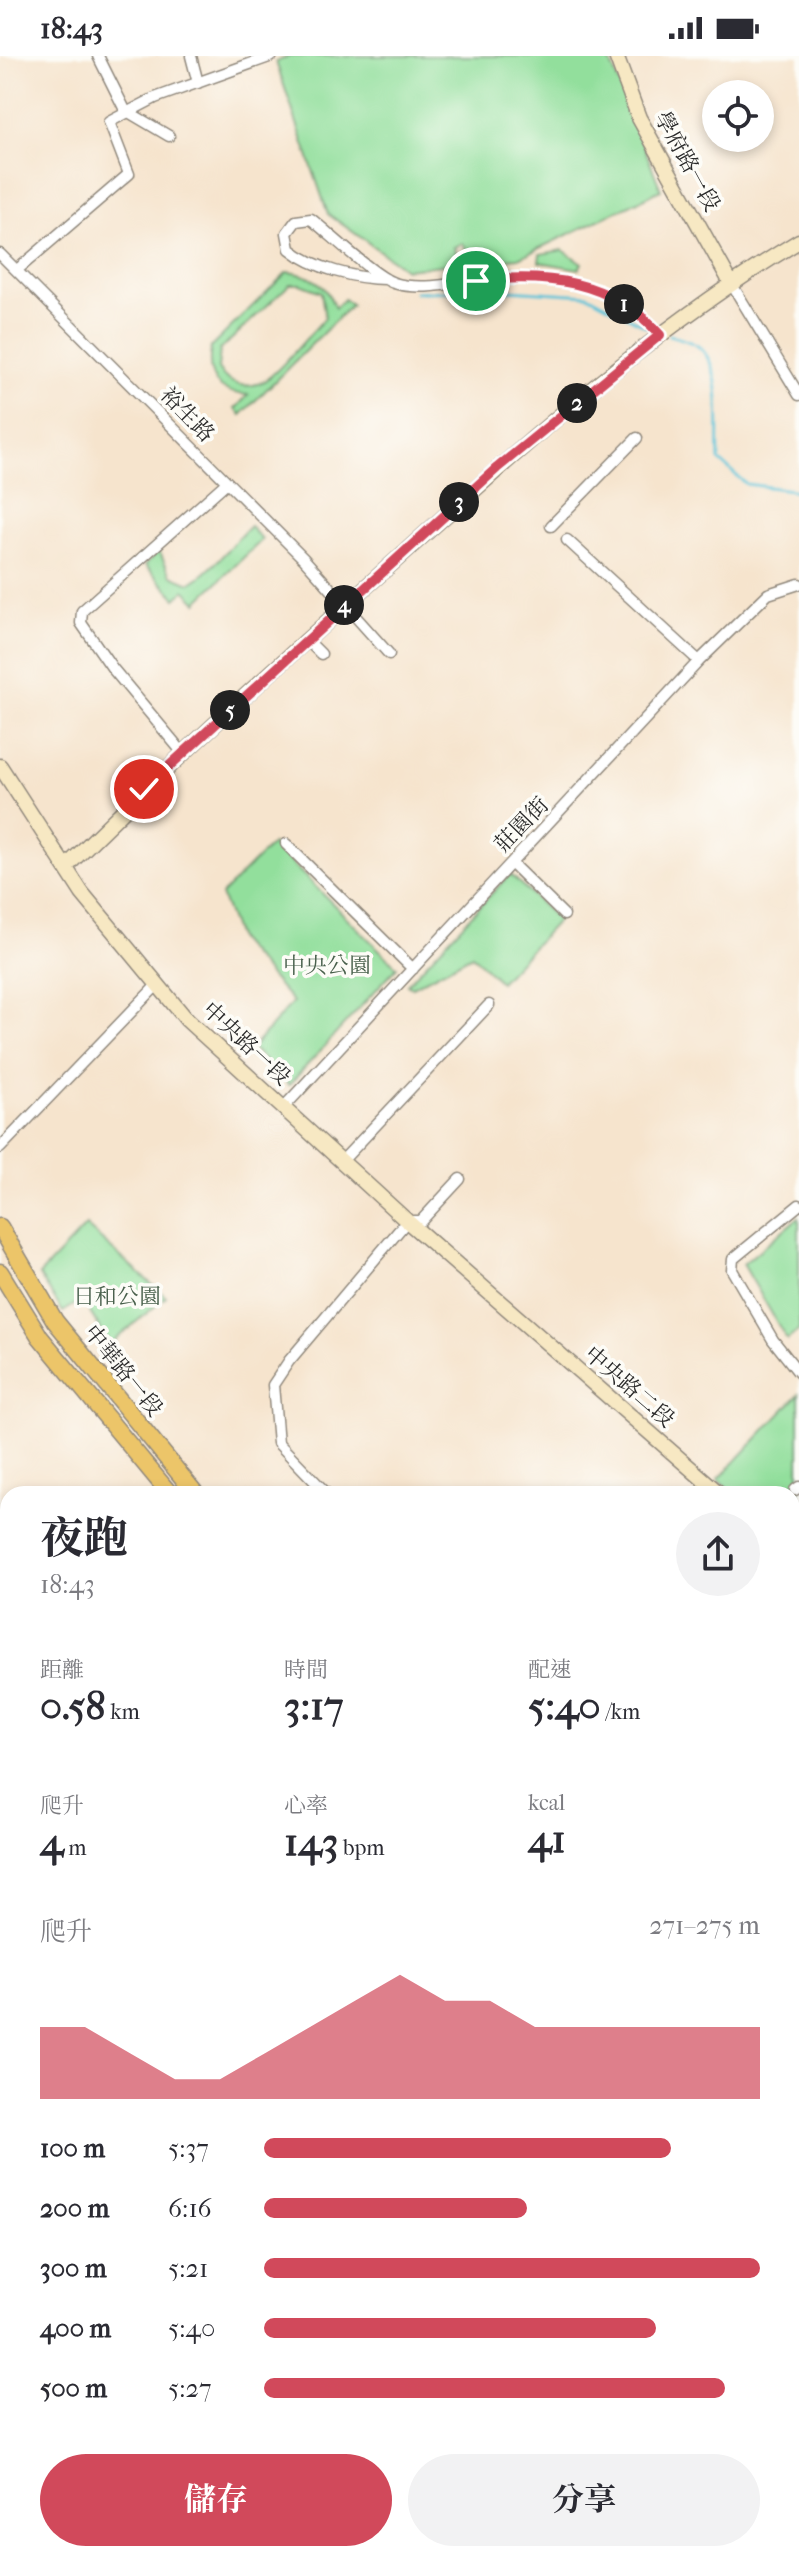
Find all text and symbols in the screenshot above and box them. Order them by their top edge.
text: 18:43 [40,11,103,46]
map controls [702,80,774,152]
button: locate [702,80,774,152]
street label: 學府路一段 [649,107,725,216]
pin [442,247,510,315]
icon: arrive [454,259,498,303]
pin: 1 [604,284,644,324]
text: 1 [620,291,628,317]
street label: 裕生路 [155,382,220,447]
pin: 2 [557,383,597,423]
text: 2 [571,390,583,416]
pin: 3 [439,482,479,522]
text: 3 [454,489,464,515]
pin: 4 [324,585,364,625]
text: 4 [338,592,351,618]
pin: 5 [210,690,250,730]
text: 5 [225,697,235,723]
pin [110,755,178,823]
icon: check [122,767,166,811]
street label: 莊園街 [489,792,554,857]
park label: 中央公園 [283,953,371,979]
street label: 中央路一段 [197,997,295,1091]
park label: 日和公園 [73,1284,161,1310]
street label: 中華路一段 [79,1320,168,1422]
street label: 中央路二段 [579,1341,679,1433]
button: share [676,1512,760,1596]
text: 夜跑 [40,1513,128,1564]
text: 18:43 [40,1569,95,1600]
text: 距離 [40,1657,84,1683]
text: 時間 [284,1657,328,1683]
text: 配速 [528,1657,572,1683]
text: 0.58 [40,1683,106,1729]
text: 3:17 [284,1683,344,1729]
text: 5:40 [528,1683,601,1729]
text: km [106,1699,140,1725]
text: /km [601,1699,640,1725]
text: kcal [528,1790,565,1816]
text: 爬升 [40,1793,84,1819]
text: 心率 [284,1793,328,1819]
text: 41 [528,1816,566,1862]
text: 4 [40,1819,64,1865]
text: 143 [284,1819,338,1865]
text: m [64,1835,87,1861]
text: bpm [338,1835,385,1861]
text: 271–275 m [649,1910,760,1941]
text: 爬升 [40,1916,92,1947]
text: 100 m [40,2133,105,2164]
text: 5:37 [168,2133,209,2164]
text: 200 m [40,2193,109,2224]
text: 6:16 [168,2193,212,2224]
text: 300 m [40,2253,107,2284]
text: 5:21 [168,2253,208,2284]
text: 400 m [40,2313,111,2344]
text: 5:40 [168,2313,215,2344]
text: 500 m [40,2373,107,2404]
text: 5:27 [168,2373,211,2404]
button: 儲存 [40,2454,392,2546]
button: 分享 [408,2454,760,2546]

